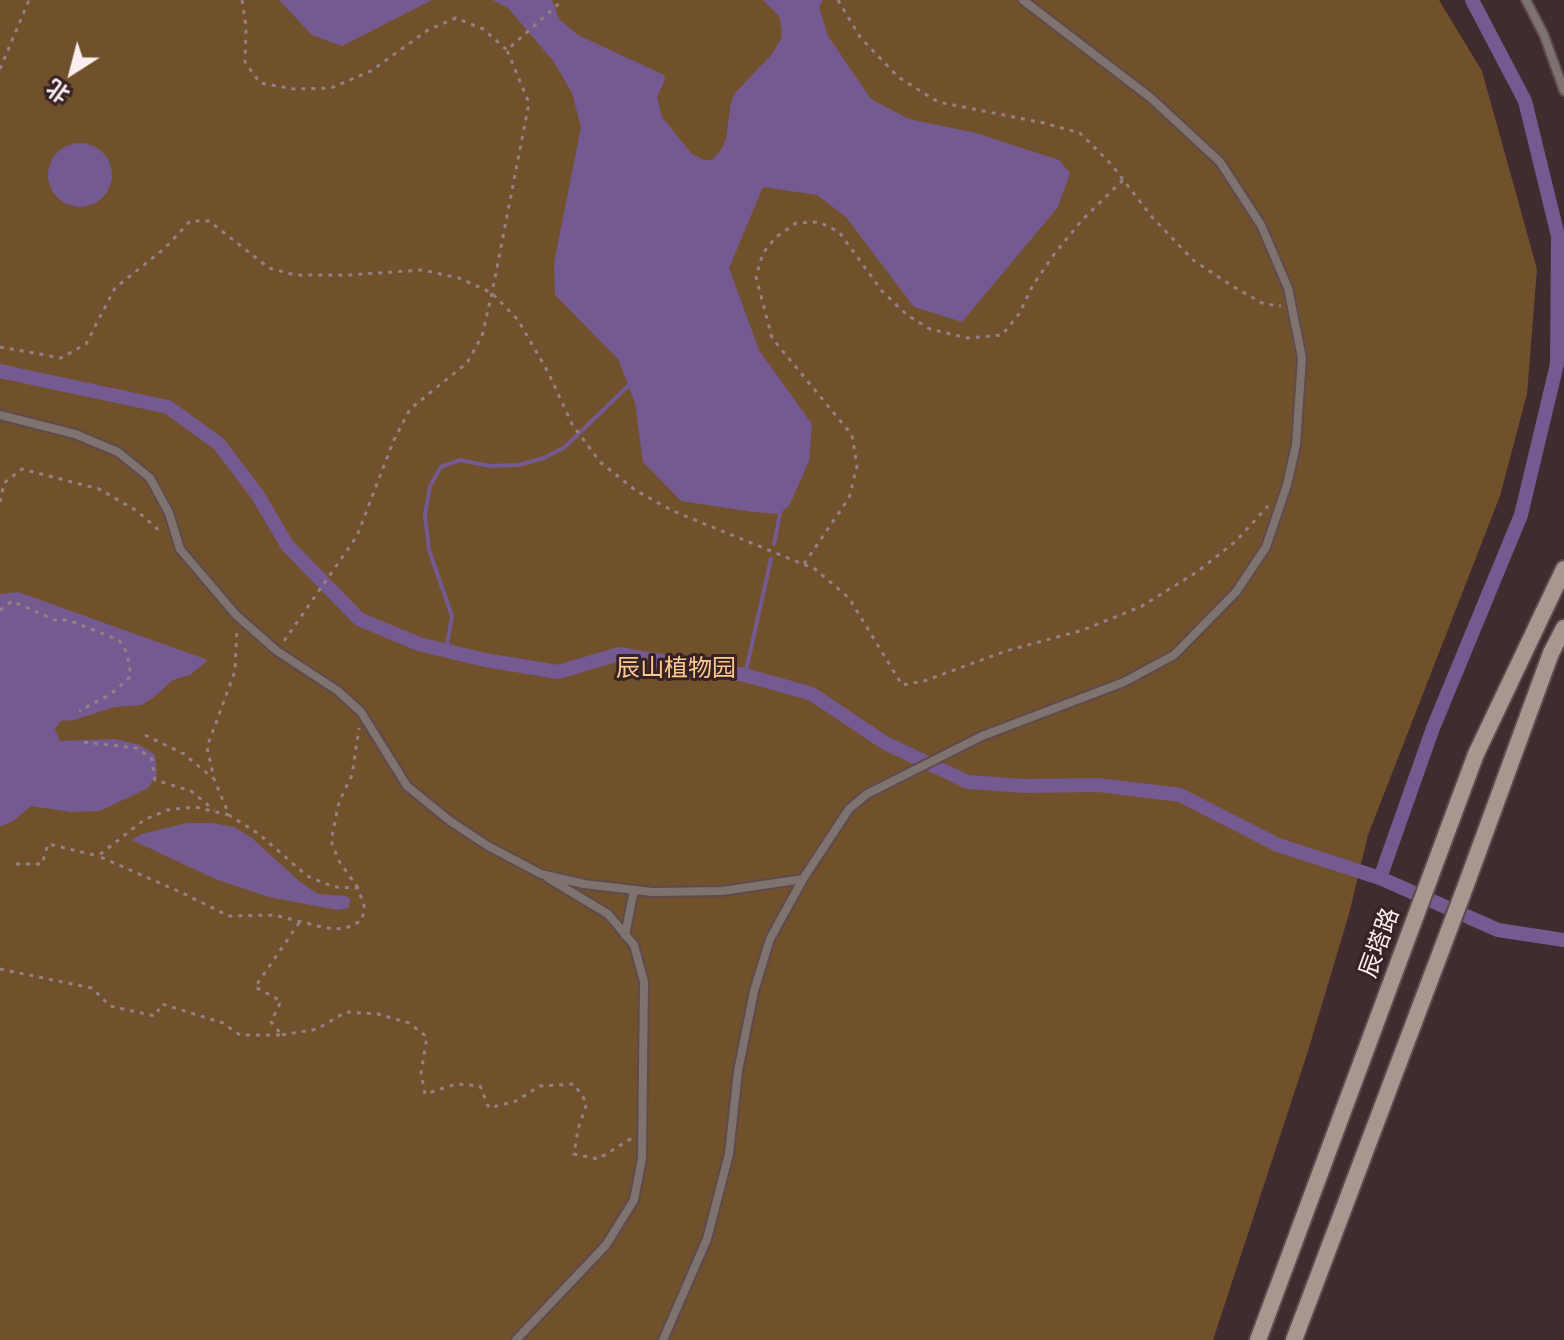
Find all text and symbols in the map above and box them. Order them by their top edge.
north arrow [32,32,112,112]
text: 北 [41,74,75,109]
park label: 辰山植物园 [616,655,736,683]
street label: 辰塔路 [1354,904,1406,982]

